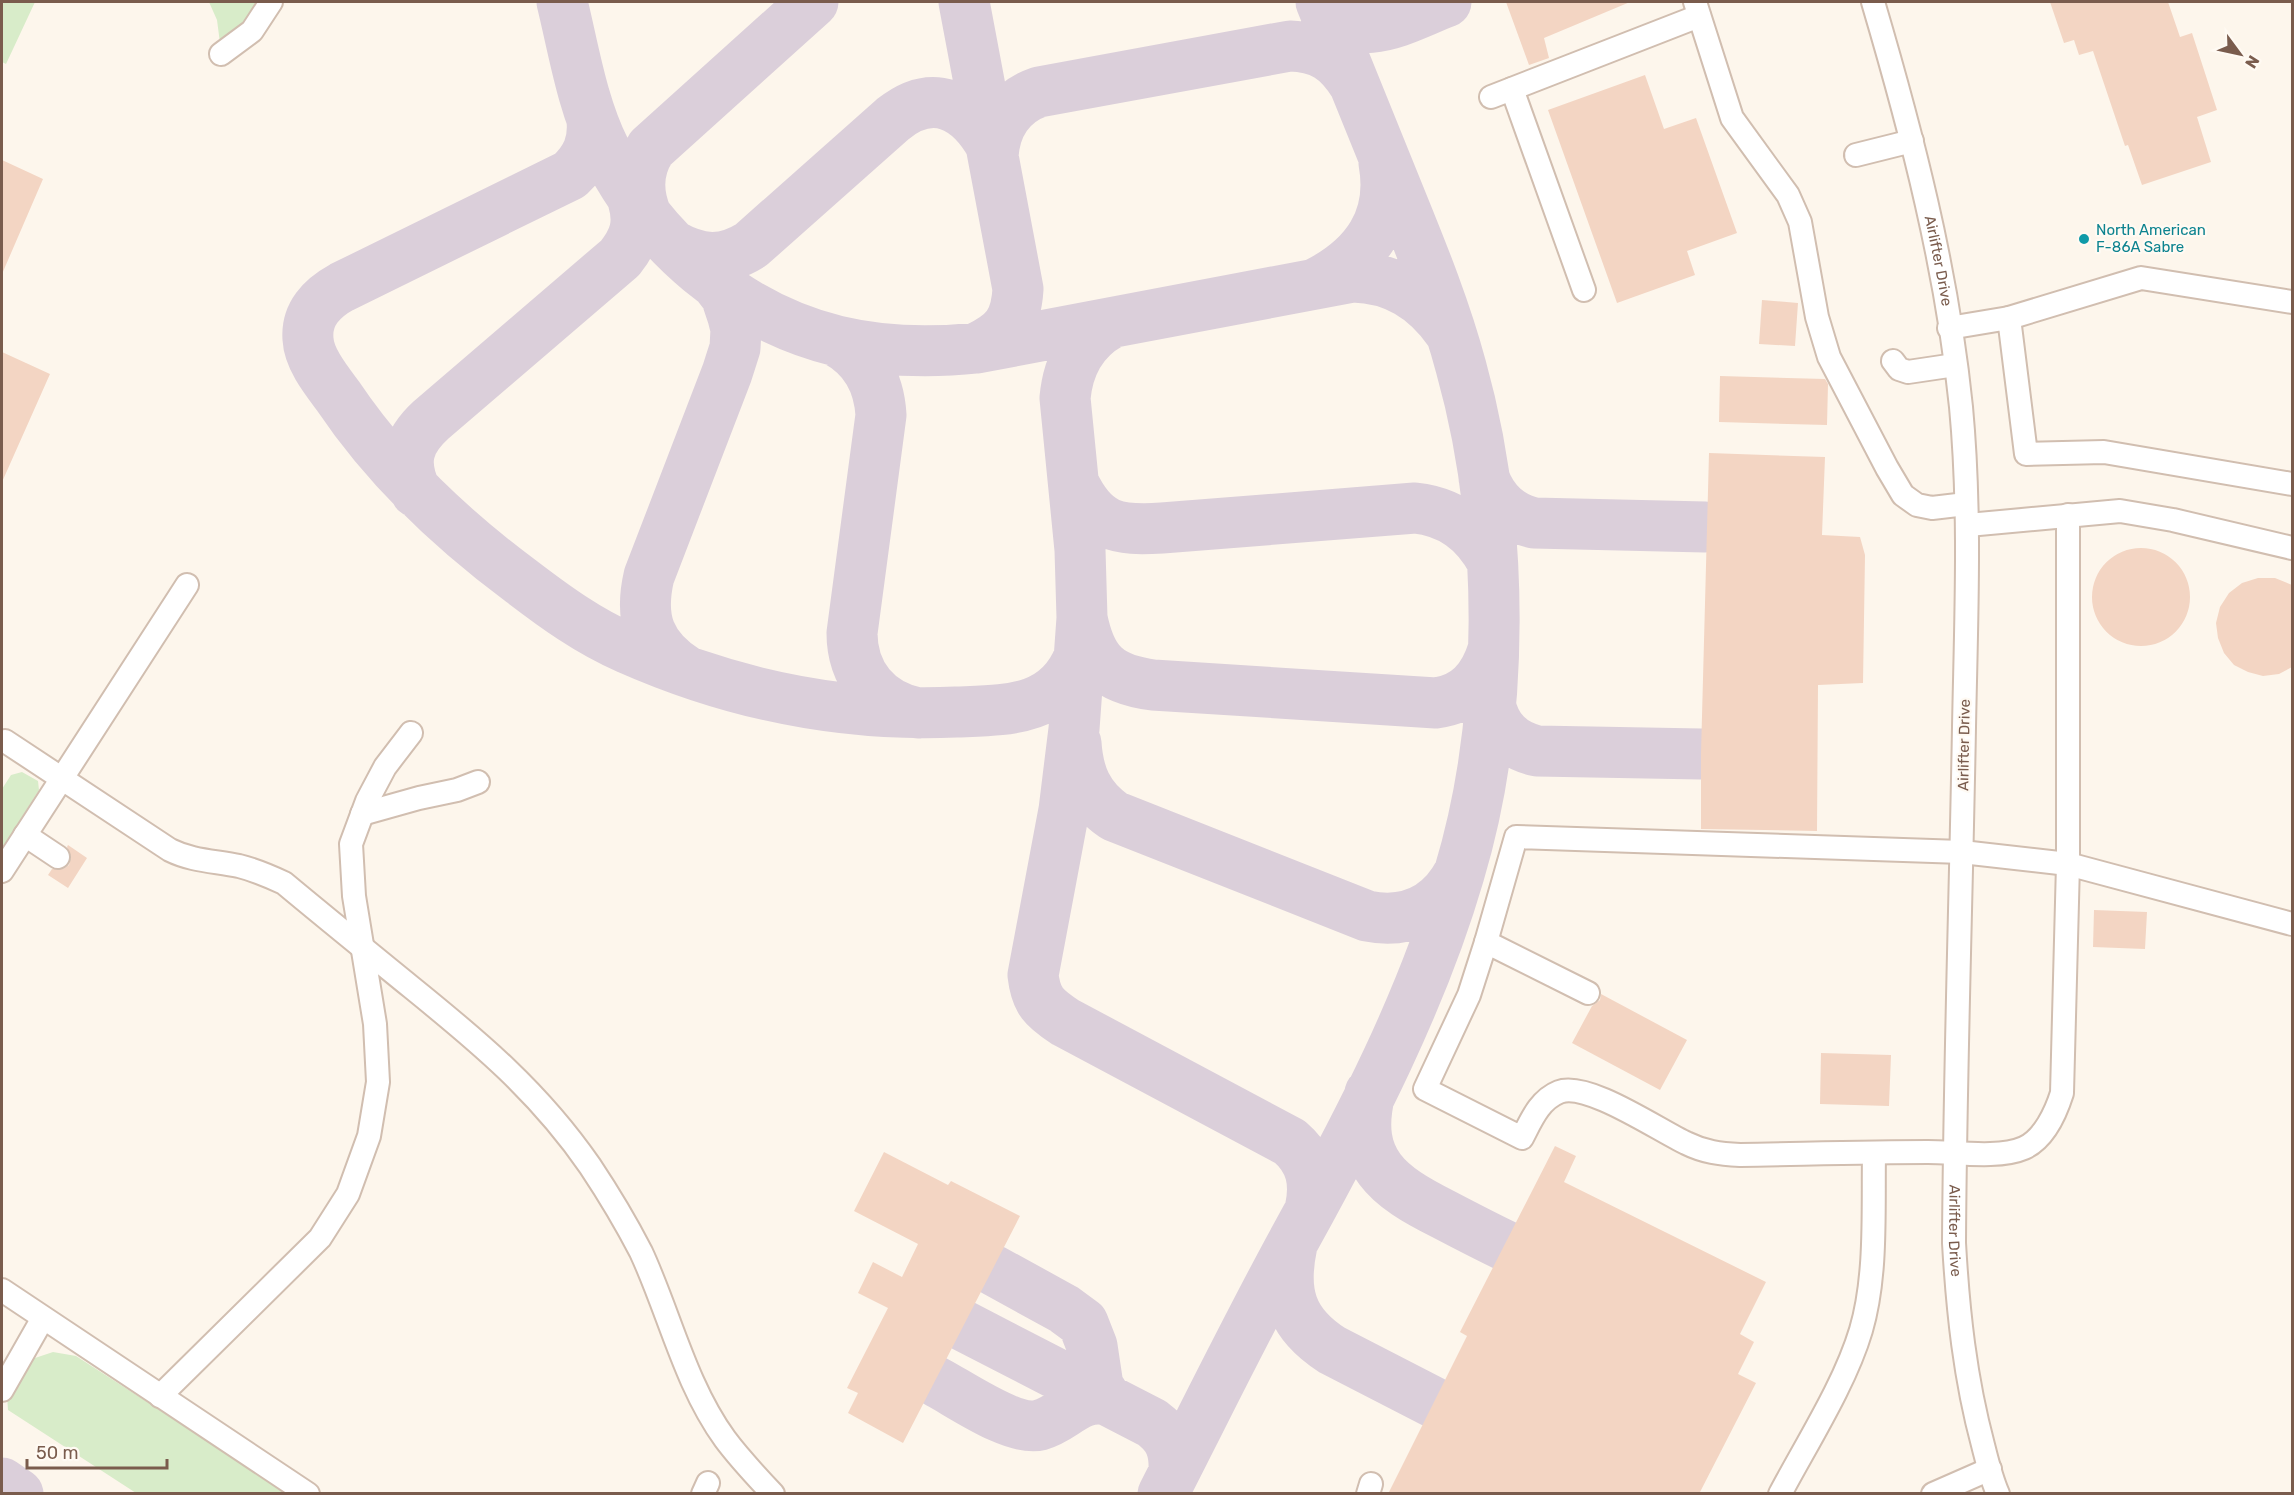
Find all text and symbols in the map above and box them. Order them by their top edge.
north arrow [2210,24,2270,84]
text: N [2241,52,2263,72]
street label: Airlifter Drive [1921,214,1956,307]
place label: North American F-86A Sabre [2096,221,2206,256]
marker: North American F-86A Sabre [2077,232,2091,246]
street label: Airlifter Drive [1954,699,1974,791]
street label: Airlifter Drive [1945,1185,1965,1277]
scale bar [27,1432,166,1470]
text: 50 m [36,1442,79,1464]

